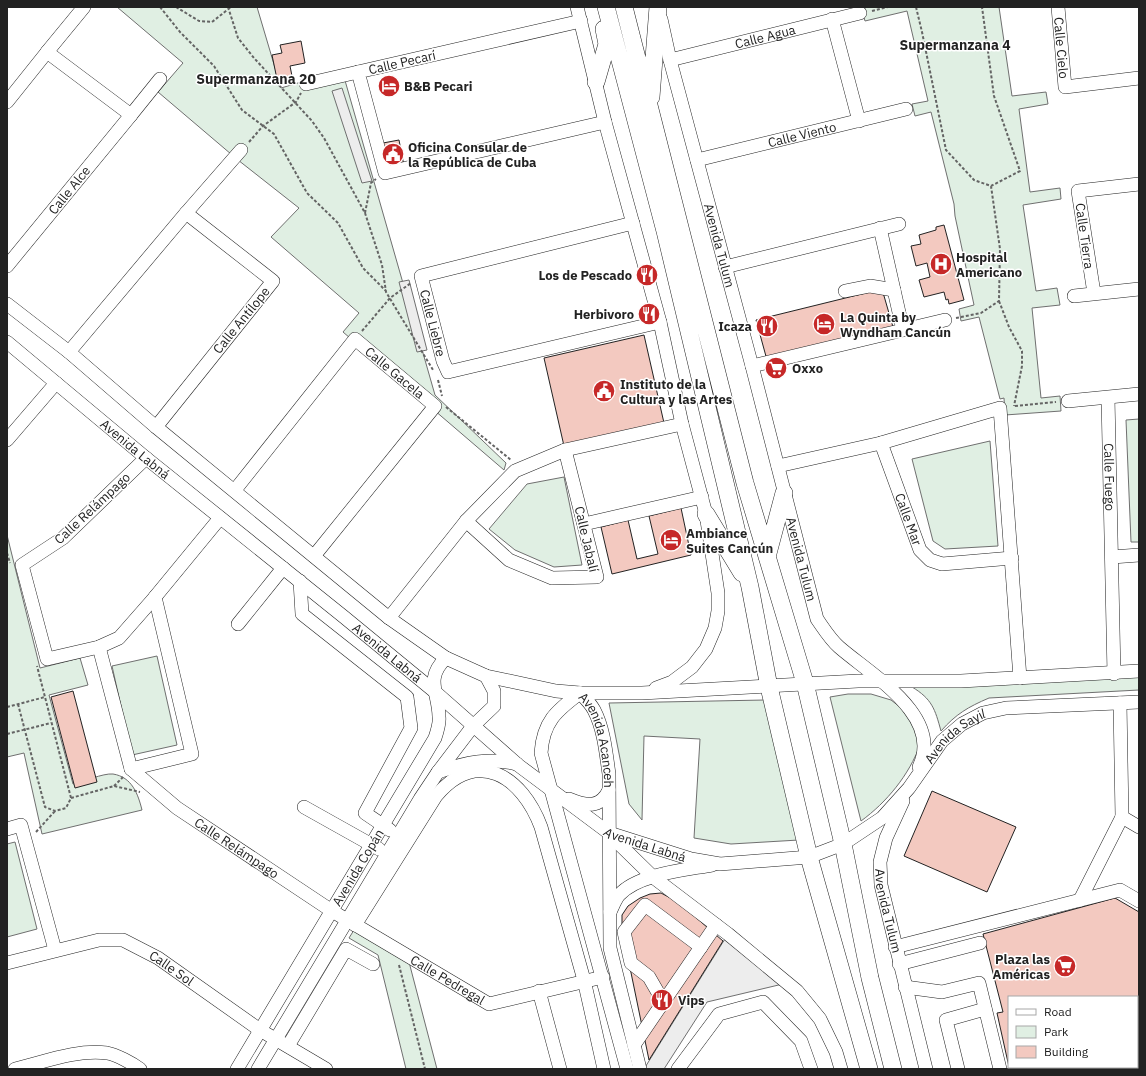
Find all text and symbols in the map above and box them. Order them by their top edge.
street label: Calle Cielo [1050,16,1072,79]
street label: Calle Agua [733,21,797,53]
district label: Supermanzana 4 [899,36,1011,54]
street label: Calle Pecarí [367,46,438,78]
district label: Supermanzana 20 [196,70,316,88]
hotel icon: B&B Pecari [376,73,402,99]
place label: B&B Pecari [404,78,472,95]
street label: Calle Viento [766,118,838,151]
place label: Oficina Consular de la República de Cuba [408,139,536,171]
public building icon: Oficina Consular de la República de Cuba [380,141,406,167]
street label: Calle Alce [45,163,94,218]
street label: Avenida Tulum [700,202,739,289]
street label: Calle Tierra [1071,202,1098,270]
place label: Hospital Americano [956,249,1022,281]
hospital icon: Hospital Americano [928,251,954,277]
restaurant icon: Los de Pescado [634,262,660,288]
place label: Los de Pescado [539,267,632,284]
street label: Calle Antílope [209,283,274,357]
street label: Calle Liebre [416,288,449,358]
restaurant icon: Herbivoro [636,301,662,327]
place label: Herbivoro [574,306,634,323]
place label: La Quinta by Wyndham Cancún [840,309,951,341]
hotel icon: La Quinta by Wyndham Cancún [811,311,837,337]
restaurant icon: Icaza [754,313,780,339]
place label: Icaza [718,318,752,335]
street label: Calle Gacela [361,343,428,403]
supermarket icon: Oxxo [763,355,789,381]
place label: Oxxo [792,360,823,377]
place label: Instituto de la Cultura y las Artes [620,376,733,408]
public building icon: Instituto de la Cultura y las Artes [591,378,617,404]
street label: Avenida Labná [97,416,173,483]
street label: Calle Fuego [1100,443,1118,511]
street label: Calle Relámpago [51,469,134,548]
street label: Calle Mar [891,491,926,548]
street label: Calle Jabalí [571,505,603,574]
street label: Avenida Tulum [782,515,820,603]
place label: Ambiance Suites Cancún [686,525,773,557]
hotel icon: Ambiance Suites Cancún [658,527,684,553]
street label: Avenida Labná [349,619,425,687]
street label: Avenida Acanceh [575,689,617,788]
street label: Avenida Sayil [921,705,987,767]
street label: Calle Relámpago [191,814,282,882]
street label: Avenida Labná [600,824,688,866]
street label: Avenida Copán [328,826,388,909]
street label: Avenida Tulum [871,868,905,955]
street label: Calle Sol [146,947,197,990]
street label: Calle Pedregal [407,951,488,1009]
place label: Plaza las Américas [993,951,1050,983]
supermarket icon: Plaza las Américas [1052,953,1078,979]
restaurant icon: Vips [649,987,675,1013]
place label: Vips [678,992,705,1009]
legend [1008,996,1138,1068]
text: Road [1044,1004,1072,1019]
text: Park [1044,1024,1069,1039]
text: Building [1044,1044,1089,1059]

